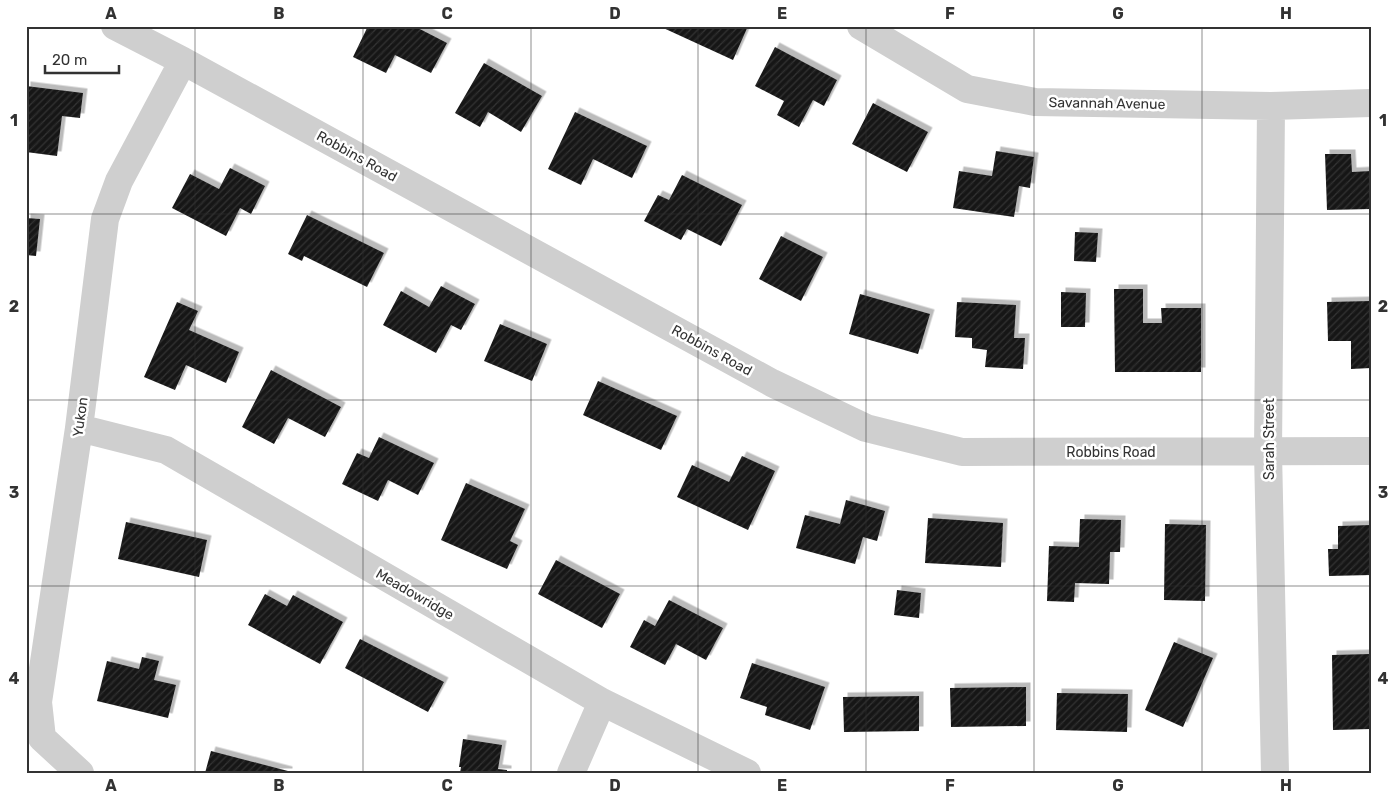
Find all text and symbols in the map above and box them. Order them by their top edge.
text: A [105,4,117,23]
text: B [273,4,285,23]
text: C [441,4,453,23]
text: D [609,4,621,23]
text: E [777,4,787,23]
text: F [945,4,955,23]
text: G [1112,4,1124,23]
text: H [1280,4,1292,23]
scale bar [45,42,119,74]
text: 20 m [52,51,87,69]
street label: Savannah Avenue [1048,94,1166,113]
text: 1 [10,111,18,130]
text: 1 [1379,111,1387,130]
street label: Robbins Road [314,127,400,186]
text: 2 [9,297,19,316]
text: 2 [1378,297,1388,316]
street label: Robbins Road [669,321,755,380]
street label: Yukon [69,396,92,438]
street label: Sarah Street [1261,398,1278,480]
street label: Robbins Road [1066,444,1156,461]
text: 3 [9,483,19,502]
text: 3 [1378,483,1388,502]
street label: Meadowridge [373,565,457,624]
text: 4 [9,669,20,688]
text: 4 [1378,669,1389,688]
text: A [105,776,117,795]
text: B [273,776,285,795]
text: C [441,776,453,795]
text: D [609,776,621,795]
text: E [777,776,787,795]
text: F [945,776,955,795]
text: G [1112,776,1124,795]
text: H [1280,776,1292,795]

